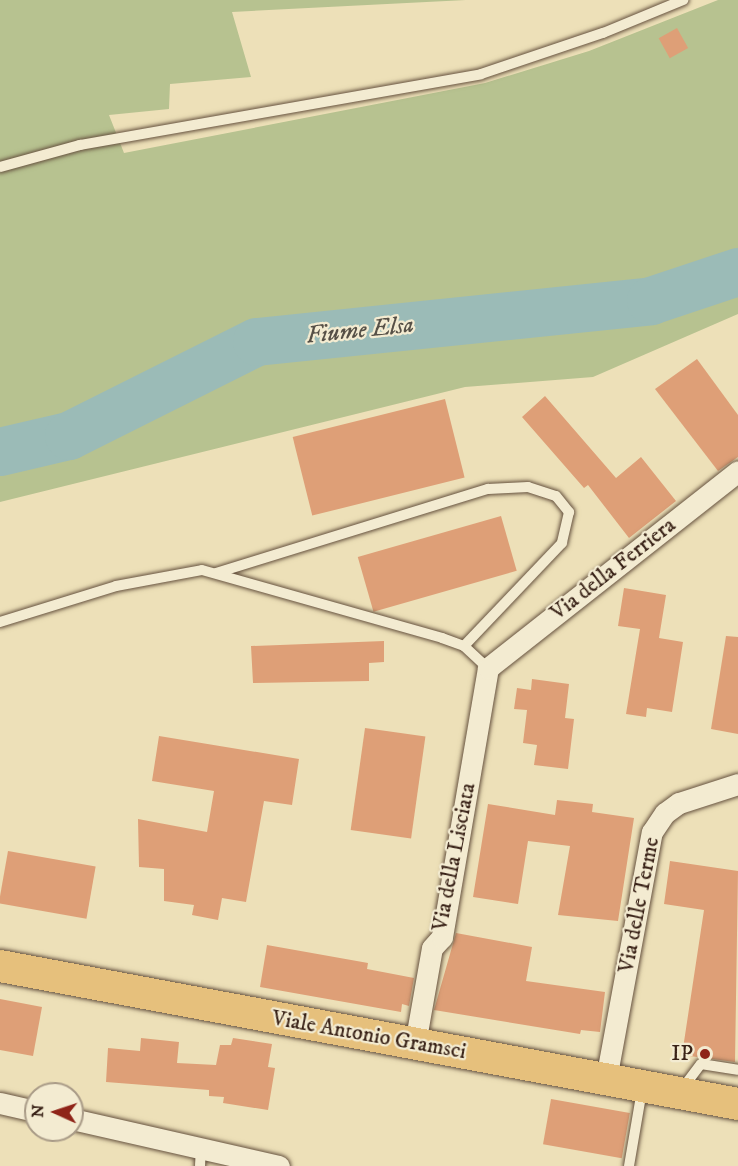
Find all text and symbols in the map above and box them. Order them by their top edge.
water label: Fiume Elsa [305,311,415,351]
street label: Via della Ferriera [545,512,681,626]
street label: Via della Lisciata [427,781,481,933]
street label: Via delle Terme [613,835,665,975]
street label: Viale Antonio Gramsci [270,1005,468,1065]
place label: IP [671,1041,693,1067]
marker: IP [698,1047,712,1061]
north arrow [24,1082,84,1142]
text: N [28,1104,48,1118]

